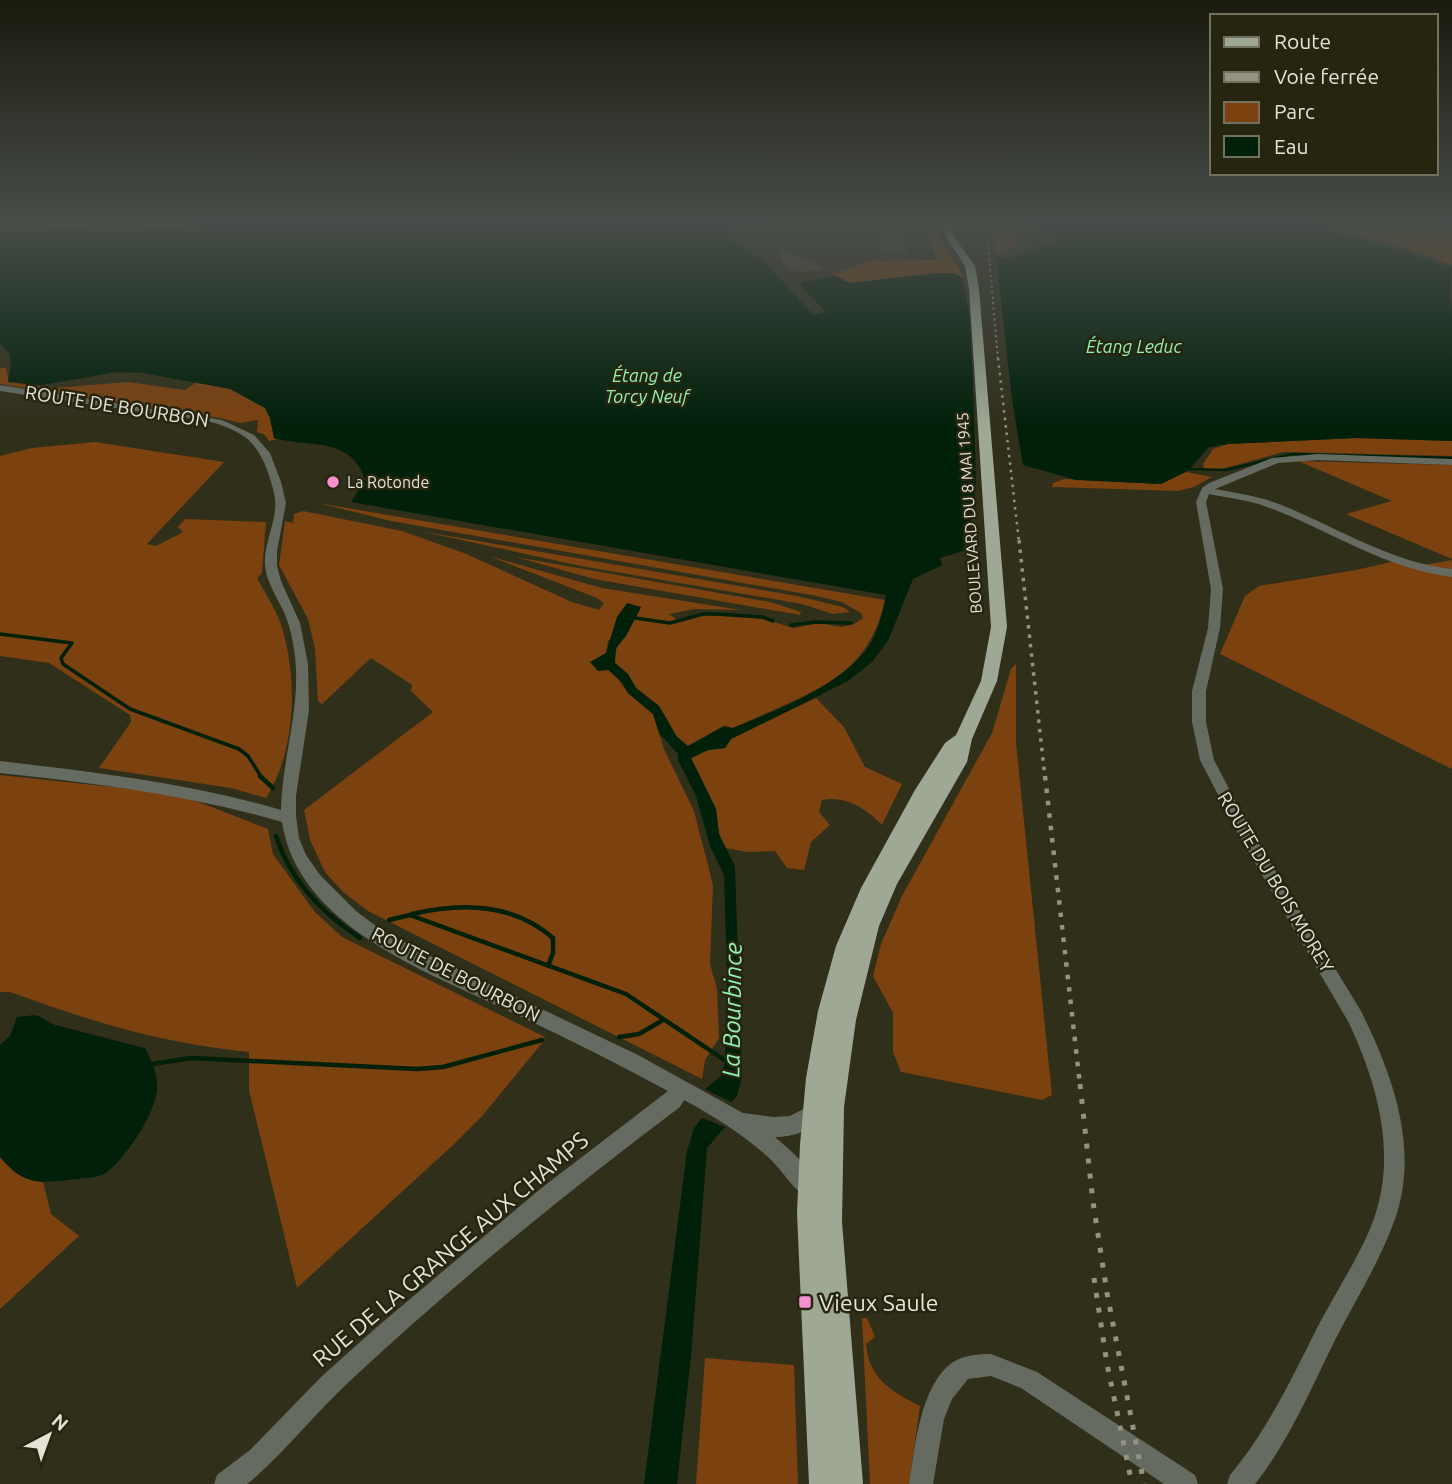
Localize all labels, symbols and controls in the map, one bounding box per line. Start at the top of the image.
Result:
legend [1210,14,1438,175]
text: Route [1274,29,1331,53]
text: Voie ferrée [1274,64,1379,88]
text: Parc [1274,99,1315,123]
text: Eau [1274,134,1309,158]
water label: Étang Leduc [1086,335,1182,356]
water label: Étang de Torcy Neuf [605,364,691,407]
street label: ROUTE DE BOURBON [24,381,210,431]
street label: BOULEVARD DU 8 MAI 1945 [953,412,985,614]
place label: La Rotonde [347,473,429,491]
marker: La Rotonde [325,474,341,490]
street label: ROUTE DU BOIS MOREY [1213,788,1339,976]
street label: ROUTE DE BOURBON [368,922,544,1026]
water label: La Bourbince [717,942,747,1078]
street label: RUE DE LA GRANGE AUX CHAMPS [307,1127,593,1371]
place label: Vieux Saule [819,1290,938,1315]
marker: Vieux Saule [797,1294,813,1310]
north arrow [14,1400,84,1470]
text: N [48,1409,73,1435]

